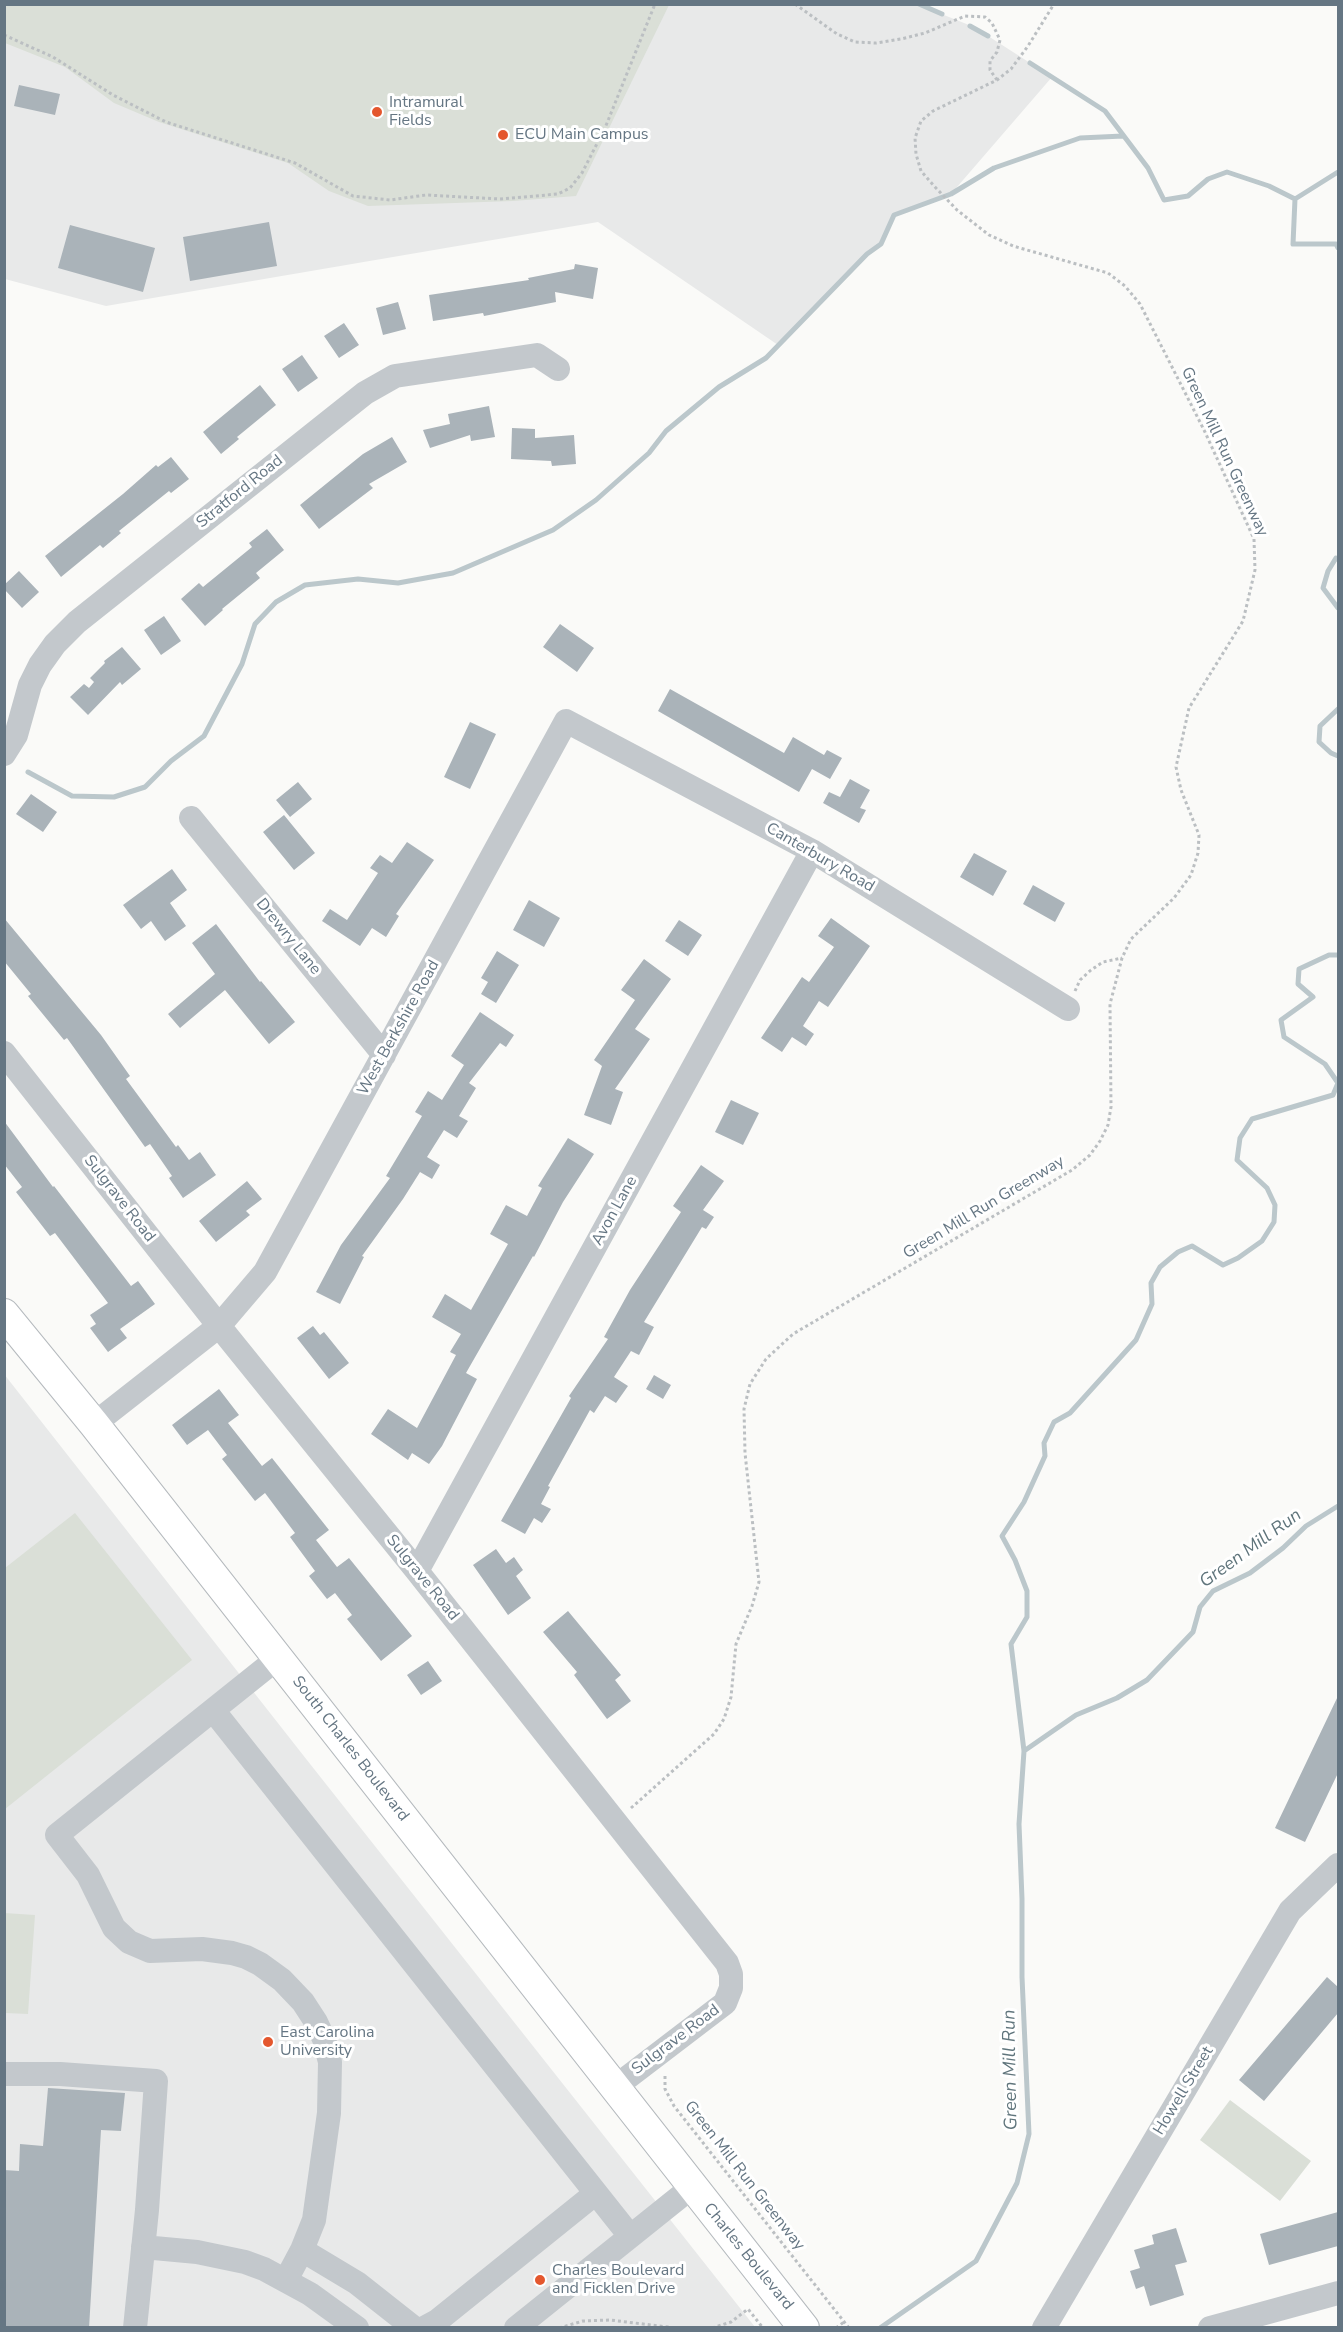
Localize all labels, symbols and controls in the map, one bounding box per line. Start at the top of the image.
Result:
place label: Intramural Fields [389,93,463,131]
marker: Intramural Fields [370,105,384,119]
place label: ECU Main Campus [515,125,649,145]
marker: ECU Main Campus [496,128,510,142]
street label: Green Mill Run Greenway [1176,364,1272,540]
street label: Stratford Road [193,451,287,533]
street label: Canterbury Road [762,819,878,897]
street label: Drewry Lane [251,895,325,979]
street label: West Berkshire Road [354,957,444,1099]
street label: Sulgrave Road [79,1152,159,1246]
street label: Green Mill Run Greenway [900,1152,1068,1264]
street label: Avon Lane [588,1173,642,1249]
water label: Green Mill Run [1196,1505,1306,1593]
street label: Sulgrave Road [382,1531,462,1625]
street label: South Charles Boulevard [287,1673,413,1825]
street label: Sulgrave Road [628,2001,724,2079]
water label: Green Mill Run [999,2010,1023,2130]
place label: East Carolina University [280,2023,375,2061]
marker: East Carolina University [261,2035,275,2049]
street label: Howell Street [1150,2043,1218,2139]
street label: Green Mill Run Greenway [680,2097,808,2255]
street label: Charles Boulevard [699,2200,797,2314]
place label: Charles Boulevard and Ficklen Drive [552,2261,684,2299]
marker: Charles Boulevard and Ficklen Drive [533,2273,547,2287]

